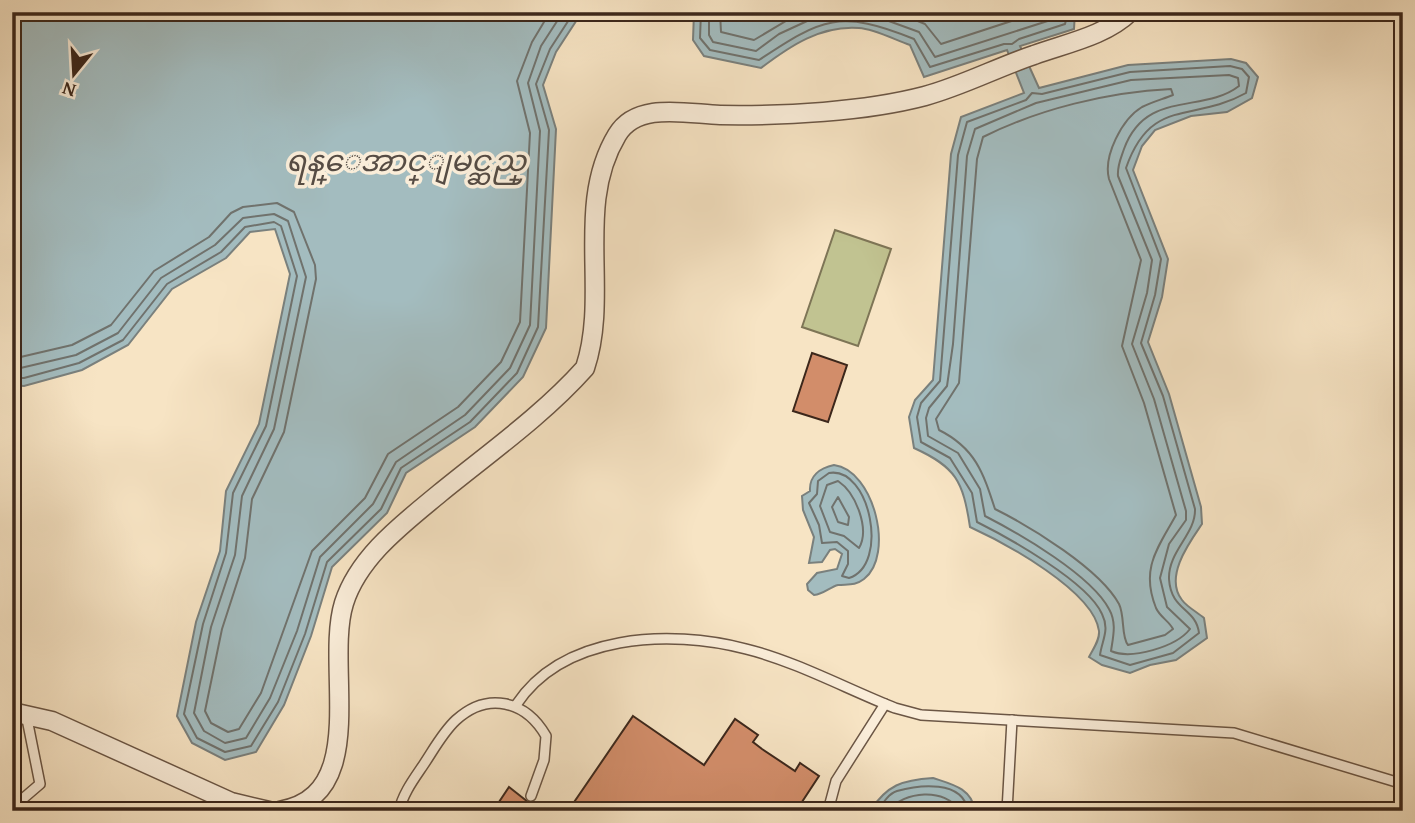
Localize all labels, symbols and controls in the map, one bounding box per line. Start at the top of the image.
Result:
north arrow [38,38,108,108]
text: N [58,75,79,105]
water label: ရန္ေအာင္ျမင္ဆည္ [286,138,528,186]

